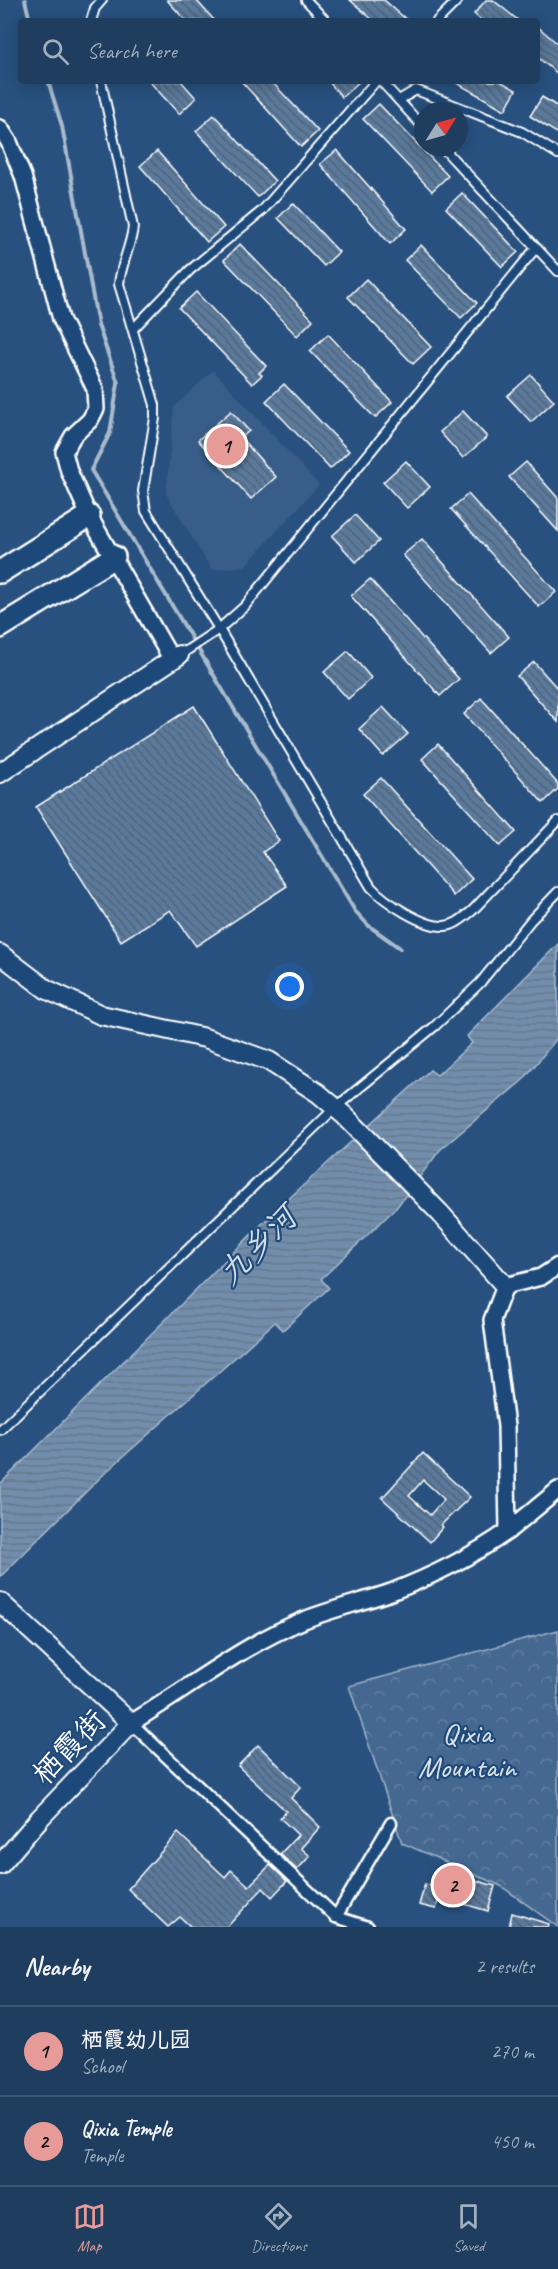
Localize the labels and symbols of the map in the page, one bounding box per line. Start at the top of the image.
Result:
north arrow [414,102,468,156]
pin: 1 [206,424,246,468]
your location [275,972,304,1001]
water label: 九乡河 [209,1193,309,1294]
street label: 栖霞街 [24,1701,114,1793]
park label: Qixia Mountain [418,1714,518,1786]
pin: 2 [434,1862,472,1908]

